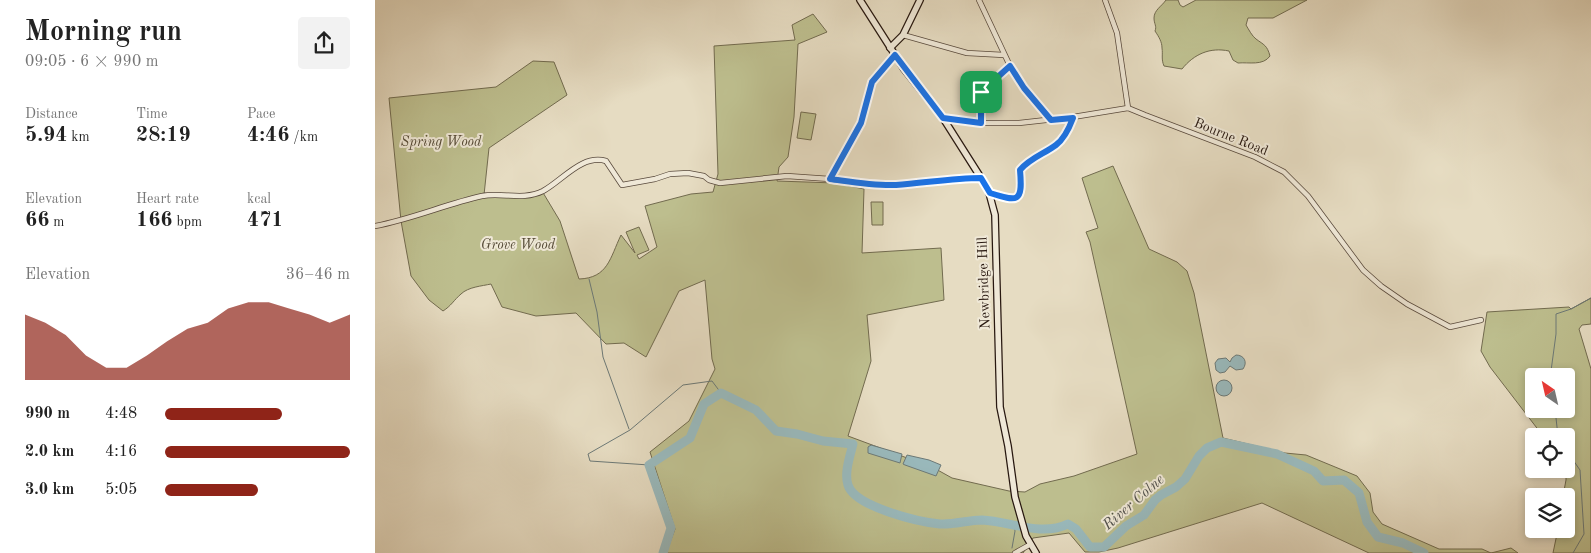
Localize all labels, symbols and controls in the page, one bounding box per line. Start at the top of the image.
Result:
button: share [298,17,350,69]
text: Morning run [25,19,182,47]
text: 09:05 · 6 × 990 m [25,54,158,70]
pin [960,71,1002,113]
icon: arrive [967,78,995,106]
text: Distance [25,107,78,121]
text: Time [136,107,167,121]
text: Pace [247,107,275,121]
street label: Bourne Road [1192,116,1270,158]
text: 5.94 [25,125,67,146]
text: 28:19 [136,125,191,146]
text: 4:46 [247,125,289,146]
text: km [67,130,90,144]
text: /km [289,130,318,144]
park label: Spring Wood [400,135,482,150]
text: Elevation [25,192,82,206]
text: Heart rate [136,192,199,206]
text: kcal [247,192,271,206]
text: 66 [25,210,49,231]
text: 166 [136,210,173,231]
text: 471 [247,210,284,231]
text: m [49,215,64,229]
text: bpm [173,215,202,229]
street label: Newbridge Hill [975,236,993,329]
park label: Grove Wood [481,238,556,252]
text: Elevation [25,267,90,283]
text: 36–46 m [286,267,350,283]
north arrow [1525,368,1575,418]
map controls [1525,368,1575,538]
text: 990 m [25,406,70,422]
text: 4:48 [105,406,137,422]
button: locate [1525,428,1575,478]
text: 2.0 km [25,444,74,460]
text: 4:16 [105,444,137,460]
water label: River Colne [1100,472,1168,534]
text: 3.0 km [25,482,74,498]
text: 5:05 [105,482,137,498]
button: layers [1525,488,1575,538]

